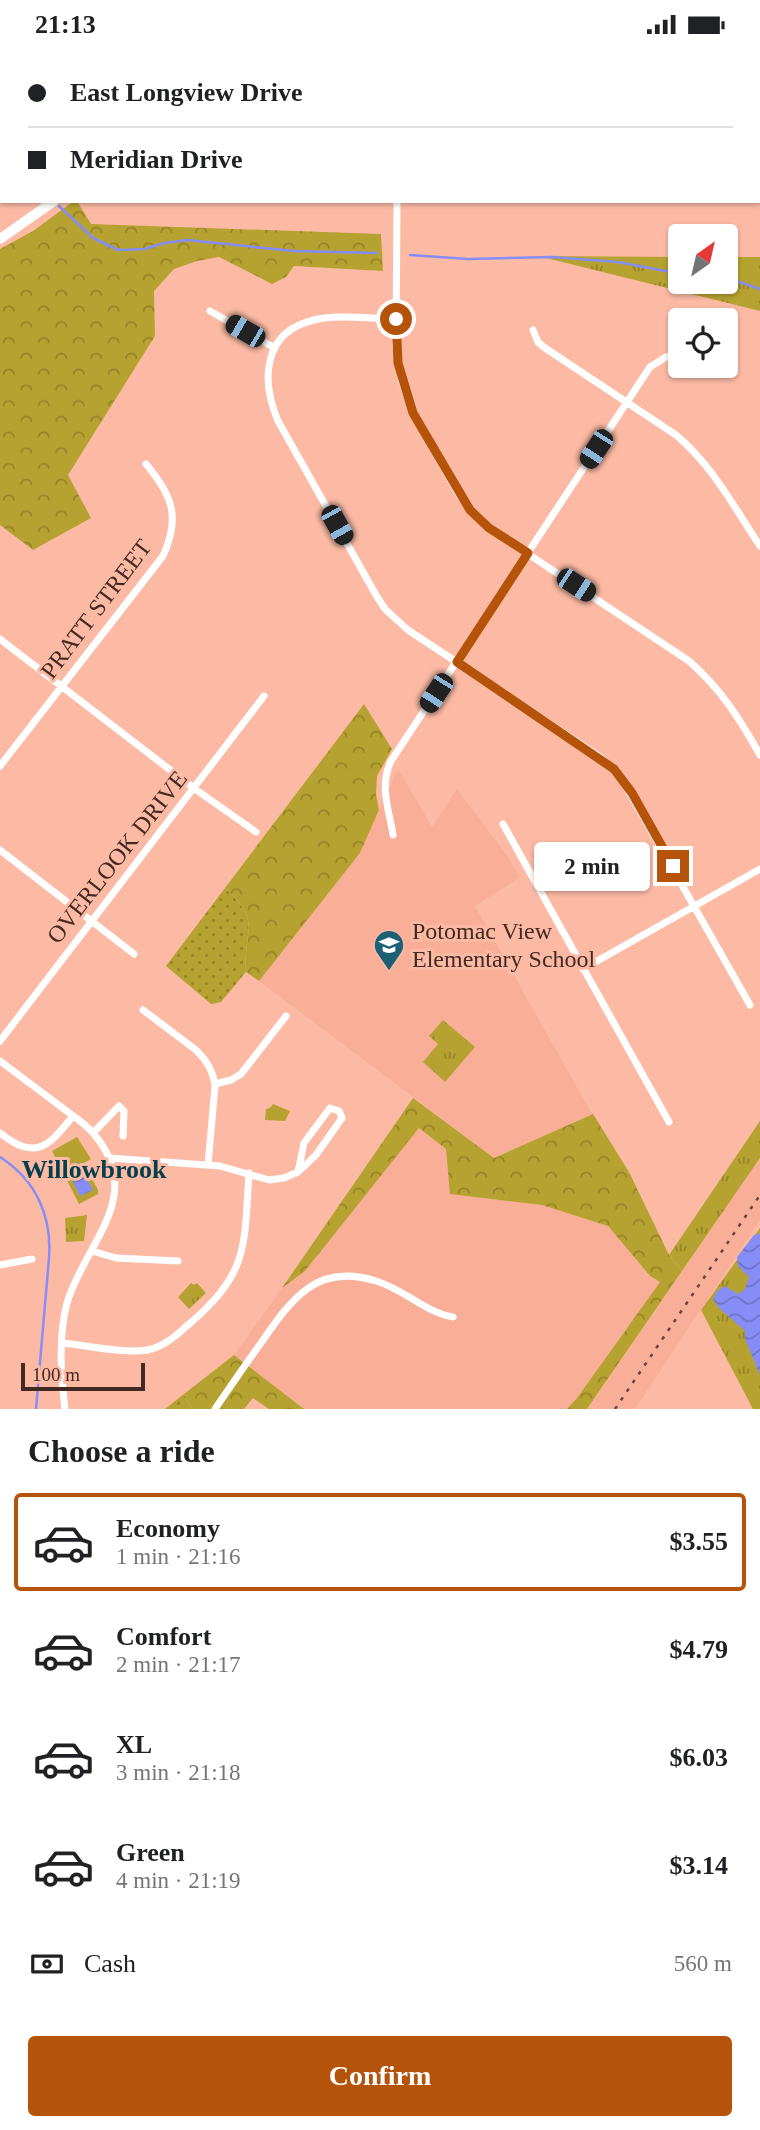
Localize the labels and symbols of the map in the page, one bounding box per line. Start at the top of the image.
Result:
north arrow [668,224,738,294]
route start [380,303,412,335]
car [222,311,269,351]
car [576,426,617,472]
car [318,502,357,548]
street label: PRATT STREET [35,534,157,683]
car [553,565,600,605]
car [416,670,457,716]
street label: OVERLOOK DRIVE [42,766,192,948]
callout: 2 min [533,841,648,891]
route end [657,850,689,882]
place label: Potomac View Elementary School [412,918,596,972]
school or university icon: Potomac View Elementary School [372,928,406,972]
district label: Willowbrook [22,1155,167,1184]
scale bar [21,1360,145,1392]

